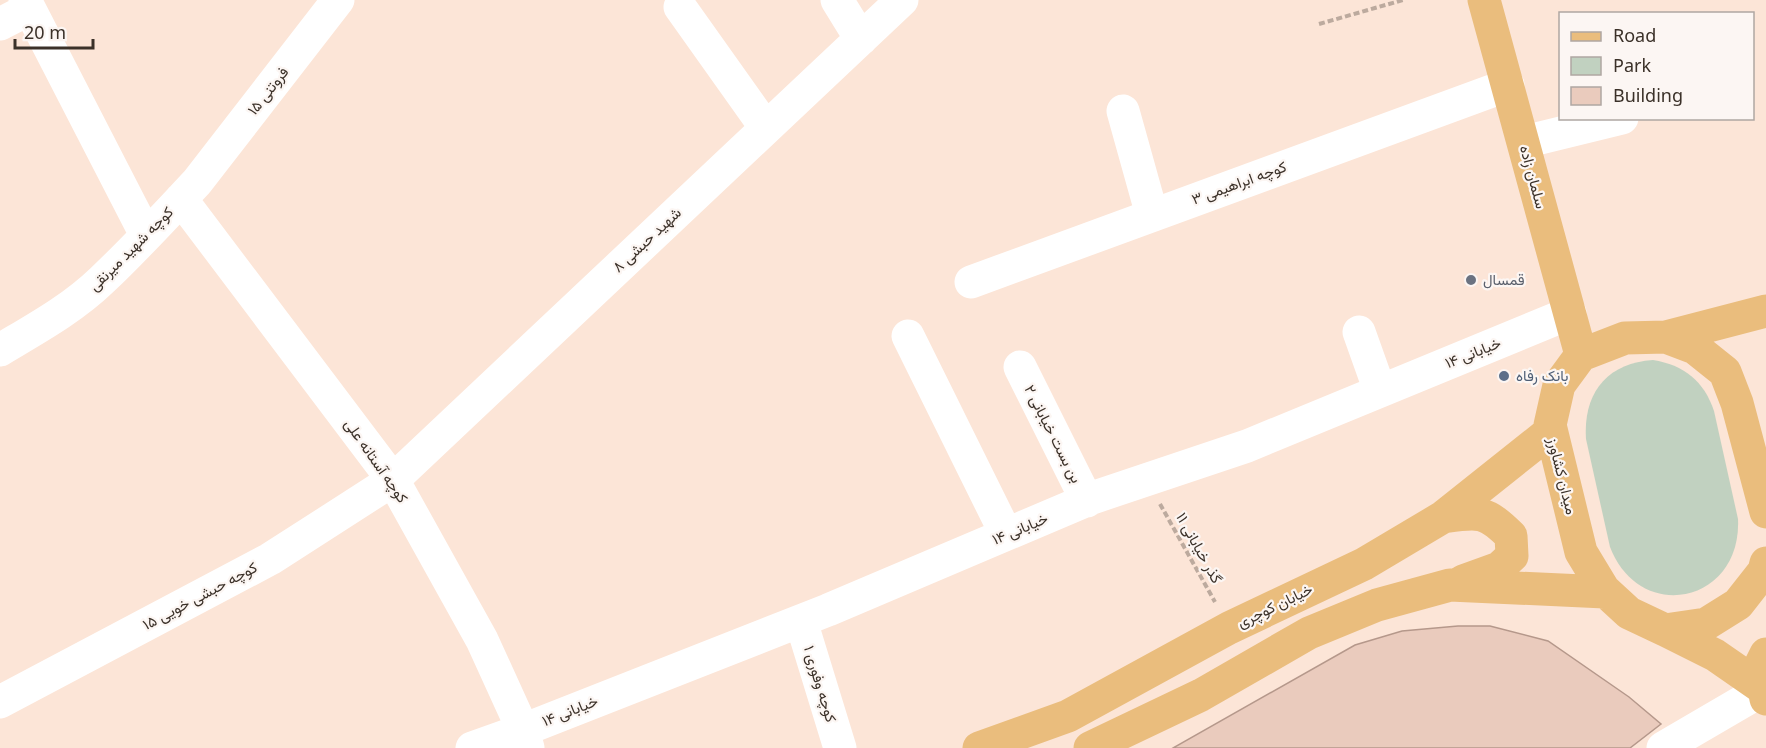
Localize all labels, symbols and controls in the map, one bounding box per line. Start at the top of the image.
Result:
scale bar [15,12,93,50]
legend [1559,12,1754,120]
text: 20 m [24,20,66,44]
text: Road [1613,23,1656,47]
text: Park [1613,53,1651,77]
street label: فروتنی ۱۵ [242,62,293,119]
text: Building [1613,83,1683,107]
street label: سلمان زاده [1516,143,1552,211]
street label: کوچه ابراهیمی ۳ [1189,156,1289,209]
street label: کوچه شهید میرنقی [84,201,178,296]
street label: شهید حبشی ۸ [608,202,686,277]
place label: قمسال [1483,269,1525,289]
marker: قمسال [1464,273,1478,287]
street label: خیابانی ۱۴ [1442,332,1504,373]
place label: بانک رفاه [1516,365,1569,385]
marker: بانک رفاه [1497,369,1511,383]
street label: بن بست خیابانی ۲ [1020,381,1087,486]
street label: کوچه آستانه علی [340,414,413,507]
street label: میدان کشاورز [1543,434,1582,516]
street label: خیابانی ۱۴ [989,507,1051,550]
street label: گذر خیابانی ۱۱ [1171,509,1228,587]
street label: کوچه حبشی خویی ۱۵ [139,556,261,635]
street label: خیابان کوچری [1234,578,1316,633]
street label: کوچه وفوری ۱ [799,643,842,725]
street label: خیابانی ۱۴ [539,690,601,731]

